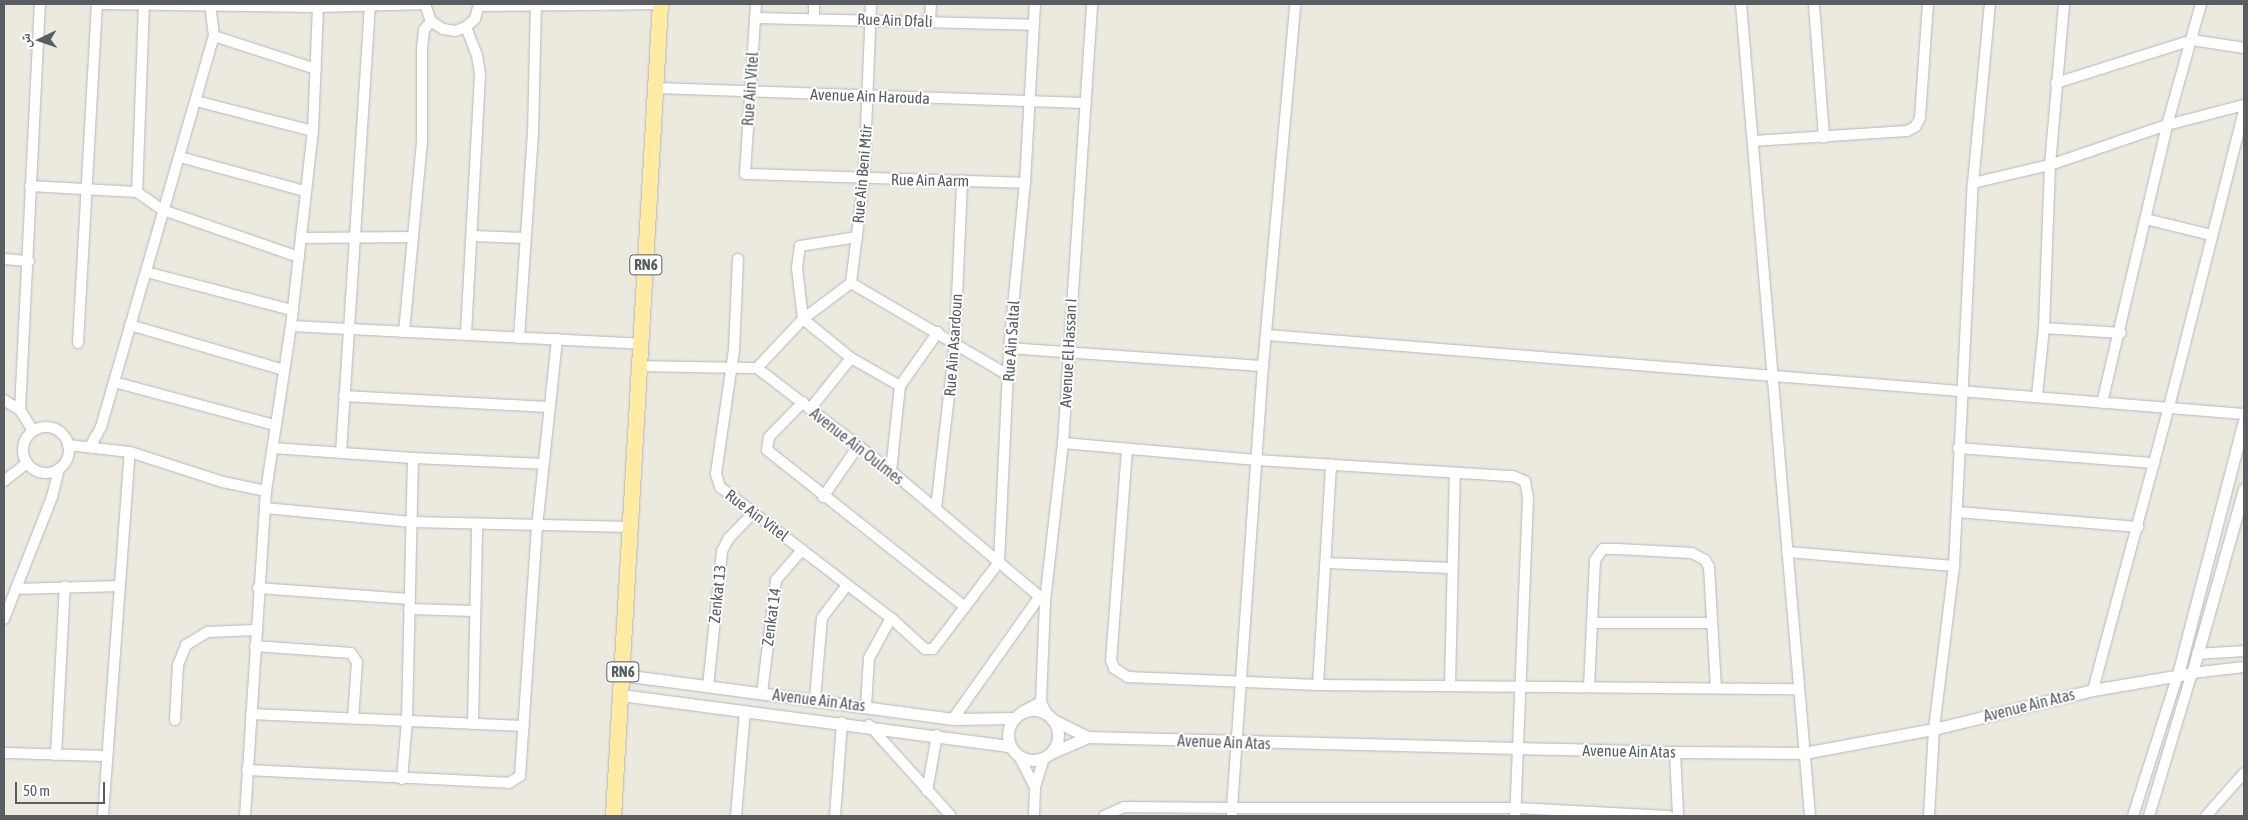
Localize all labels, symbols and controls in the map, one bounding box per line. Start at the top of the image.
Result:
street label: Rue Ain Dfali [857,9,933,31]
north arrow [15,15,65,65]
text: ش [17,33,33,49]
street label: Rue Ain Vitel [738,51,762,127]
street label: Avenue Ain Harouda [810,84,930,108]
street label: Rue Ain Beni Mtir [848,124,876,224]
street label: Rue Ain Aarm [891,170,969,190]
road number: RN6 [628,252,664,278]
street label: Rue Ain Asardoun [940,293,966,397]
street label: Avenue El Hassan I [1056,298,1080,408]
street label: Rue Ain Saltal [999,300,1023,382]
street label: Avenue Ain Oulmes [806,403,908,489]
street label: Rue Ain Vitel [722,485,792,545]
street label: Zenkat 13 [704,564,730,624]
street label: Zenkat 14 [757,587,785,647]
road number: RN6 [606,660,640,684]
street label: Avenue Ain Atas [1981,684,2077,726]
street label: Avenue Ain Atas [771,685,867,715]
street label: Avenue Ain Atas [1177,731,1271,753]
street label: Avenue Ain Atas [1582,741,1676,761]
scale bar [18,772,108,804]
text: 50 m [23,782,50,799]

